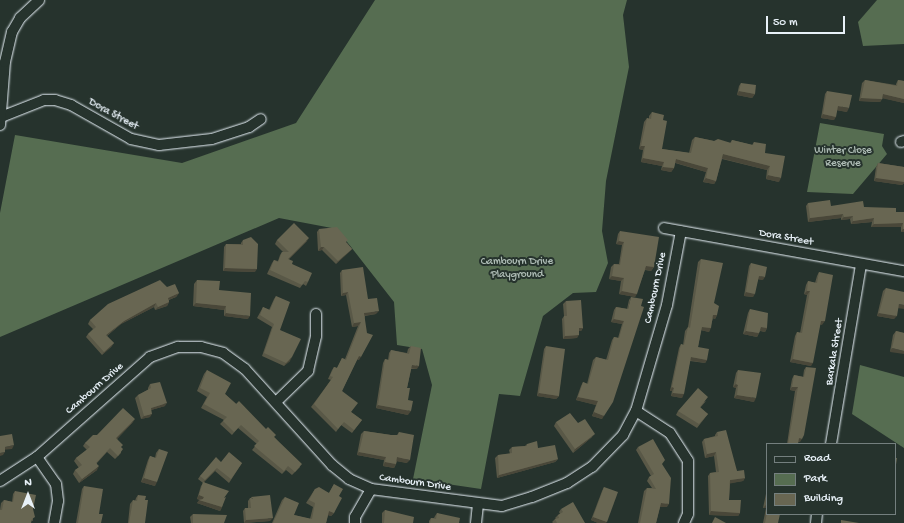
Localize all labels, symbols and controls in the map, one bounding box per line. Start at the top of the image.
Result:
scale bar [768,8,847,34]
text: 50 m [773,16,798,30]
street label: Dora Street [86,96,140,134]
park label: Winter Close Reserve [814,145,872,171]
street label: Dora Street [758,227,814,249]
street label: Cambourn Drive [642,251,670,325]
park label: Cambourn Drive Playground [481,256,553,282]
street label: Barkala Street [823,318,847,386]
street label: Cambourn Drive [63,360,127,418]
legend [766,443,896,515]
text: Road [804,452,830,466]
street label: Cambourn Drive [378,471,452,495]
text: Park [804,472,827,486]
north arrow [8,475,48,515]
text: N [24,477,32,489]
text: Building [804,492,843,506]

